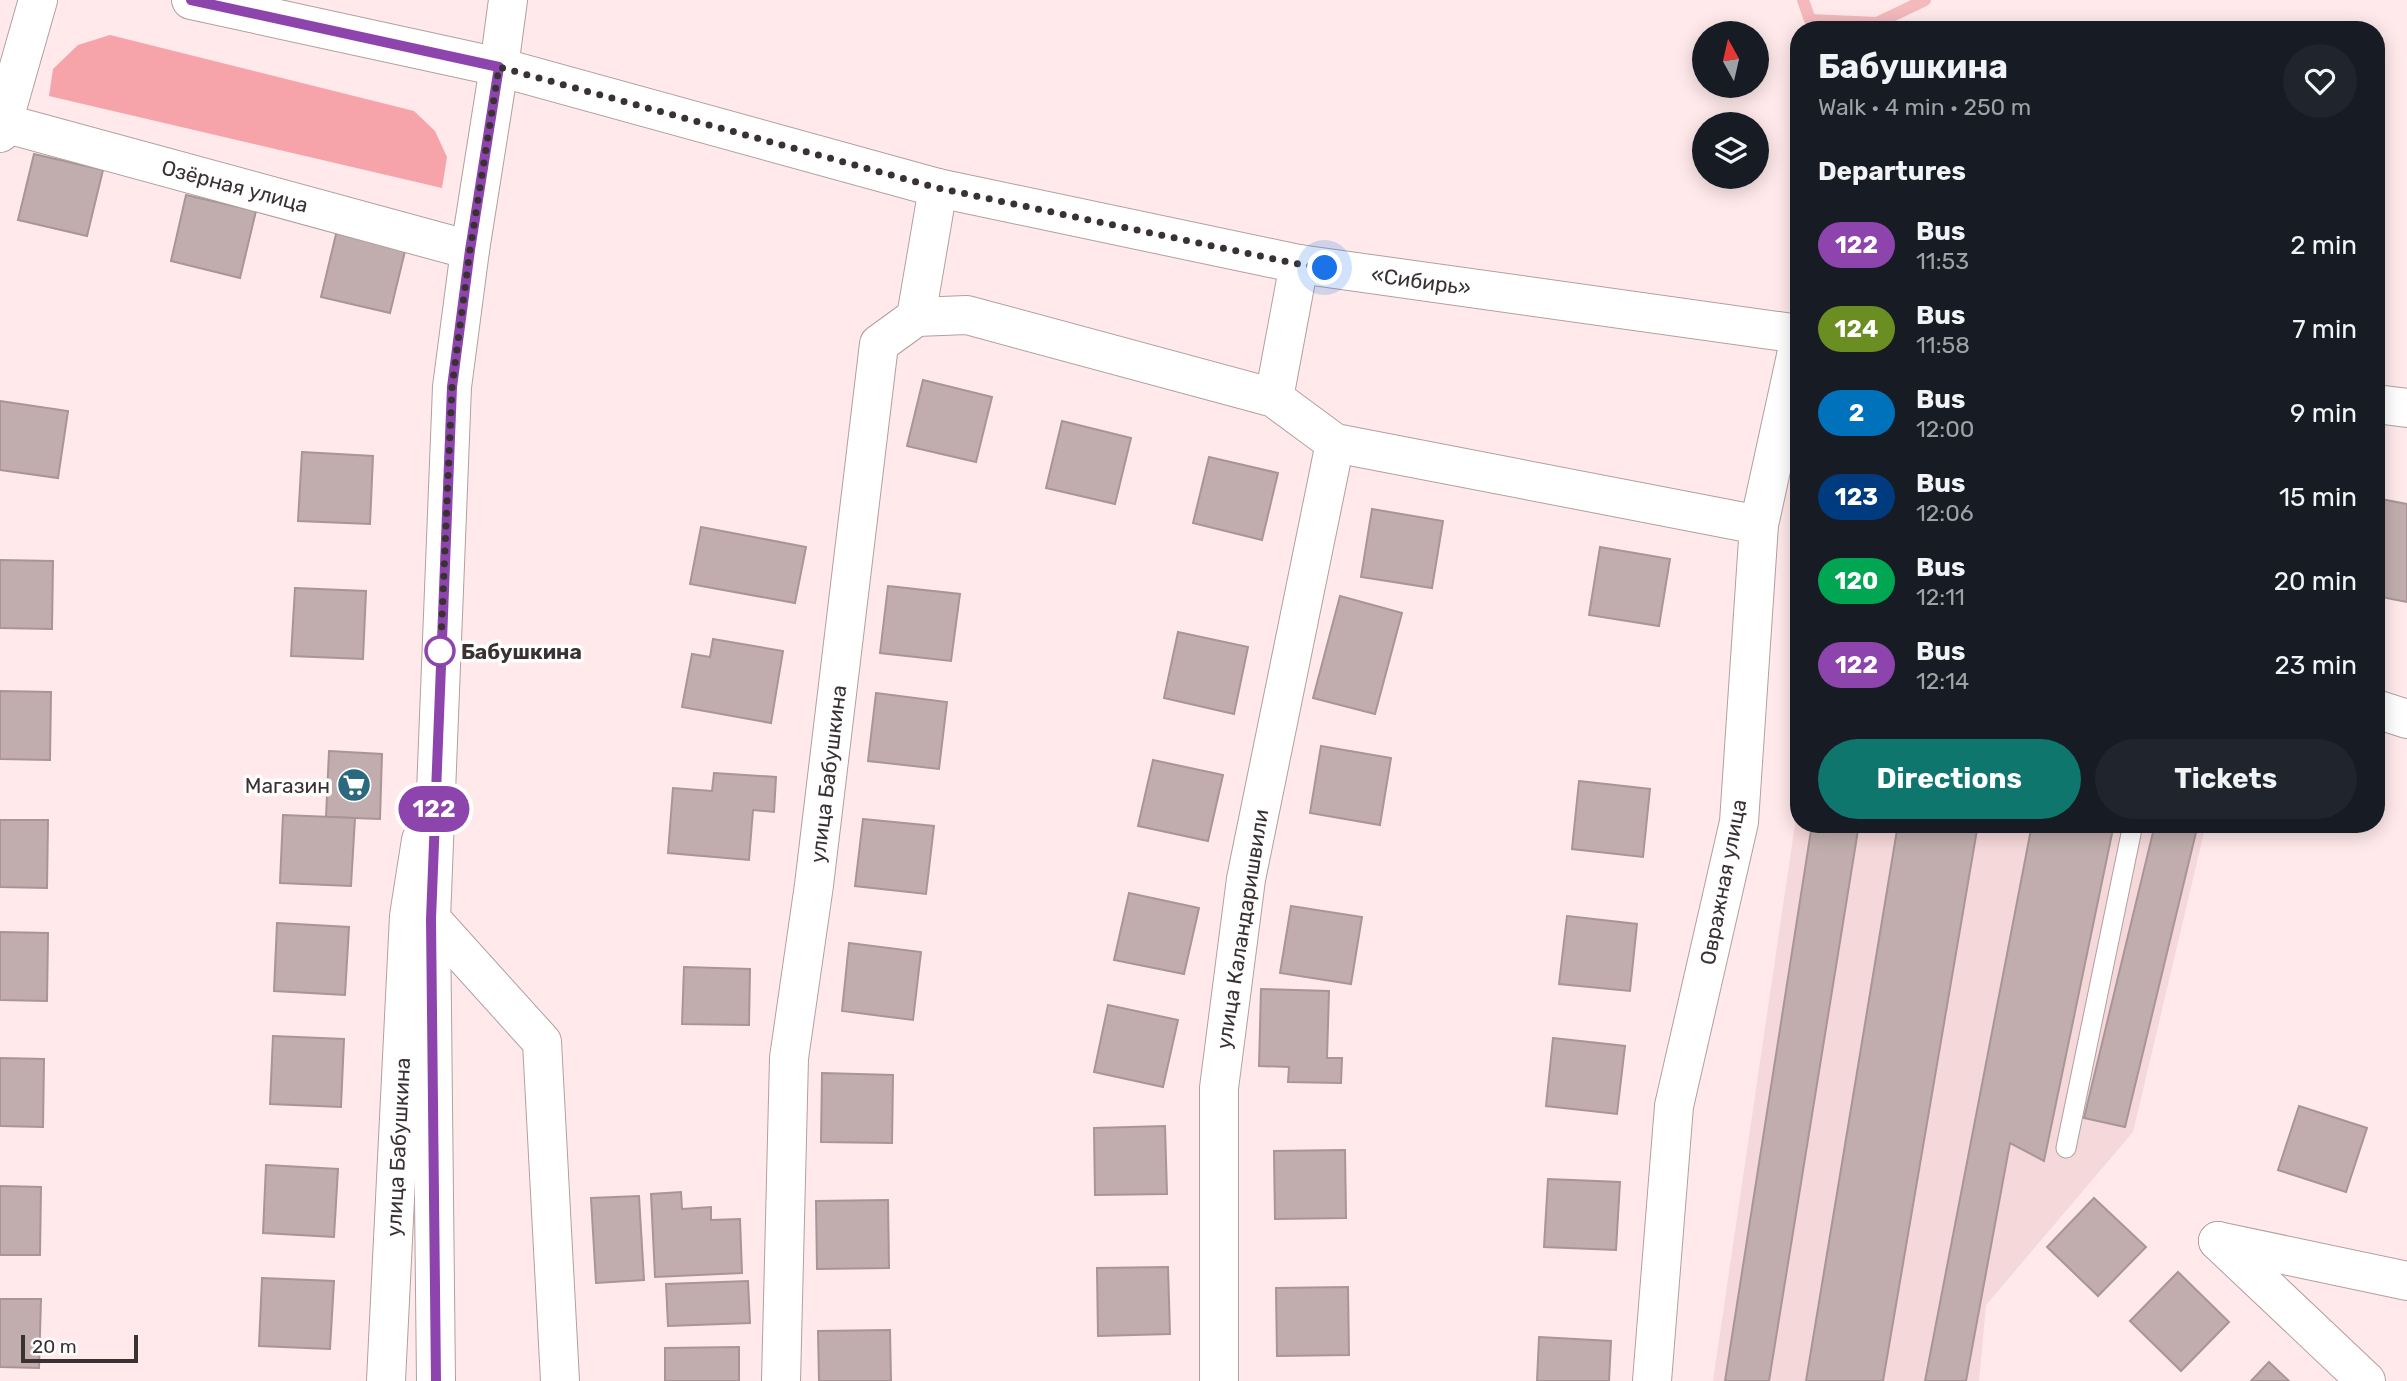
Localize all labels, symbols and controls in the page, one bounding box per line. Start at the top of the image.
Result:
north arrow [1692,21,1769,98]
map controls [1692,21,1769,189]
button: heart [2283,44,2357,118]
text: Бабушкина [1818,47,2008,86]
text: Walk · 4 min · 250 m [1818,93,2031,121]
button: layers [1692,112,1769,189]
street label: Озёрная улица [159,154,311,218]
text: Departures [1818,156,1966,187]
text: Bus [1916,216,1965,247]
text: 2 min [2290,230,2357,261]
text: 122 [1835,231,1878,259]
text: 11:53 [1916,247,1969,275]
your location [1307,250,1342,285]
street label: «Сибирь» [1370,262,1472,300]
text: Bus [1916,300,1965,331]
text: 7 min [2292,314,2357,345]
text: 124 [1835,315,1878,343]
text: 11:58 [1916,331,1970,359]
text: Bus [1916,384,1965,415]
text: 9 min [2290,398,2357,429]
text: 2 [1849,399,1864,427]
text: 12:00 [1916,415,1974,443]
text: Bus [1916,468,1965,499]
text: 15 min [2279,482,2357,513]
text: 123 [1835,483,1878,511]
text: 12:06 [1916,499,1974,527]
text: Bus [1916,552,1965,583]
text: 20 min [2274,566,2357,597]
text: 120 [1835,567,1878,595]
text: 12:11 [1916,583,1965,611]
marker: Бабушкина [425,636,455,666]
text: Bus [1916,636,1965,667]
place label: Бабушкина [461,639,582,664]
text: 23 min [2275,650,2357,681]
text: 122 [1835,651,1878,679]
text: 12:14 [1916,667,1969,695]
street label: улица Бабушкина [805,684,851,864]
button: Directions [1818,739,2081,819]
button: Tickets [2095,739,2357,819]
supermarket icon: Магазин [335,766,373,804]
place label: Магазин [245,773,330,798]
line badge: 122 [394,786,474,832]
text: 122 [412,795,456,823]
street label: Овражная улица [1695,797,1751,967]
street label: улица Каландаришвили [1211,807,1273,1051]
street label: улица Бабушкина [381,1057,415,1237]
scale bar [21,1332,138,1364]
text: 20 m [32,1335,77,1358]

